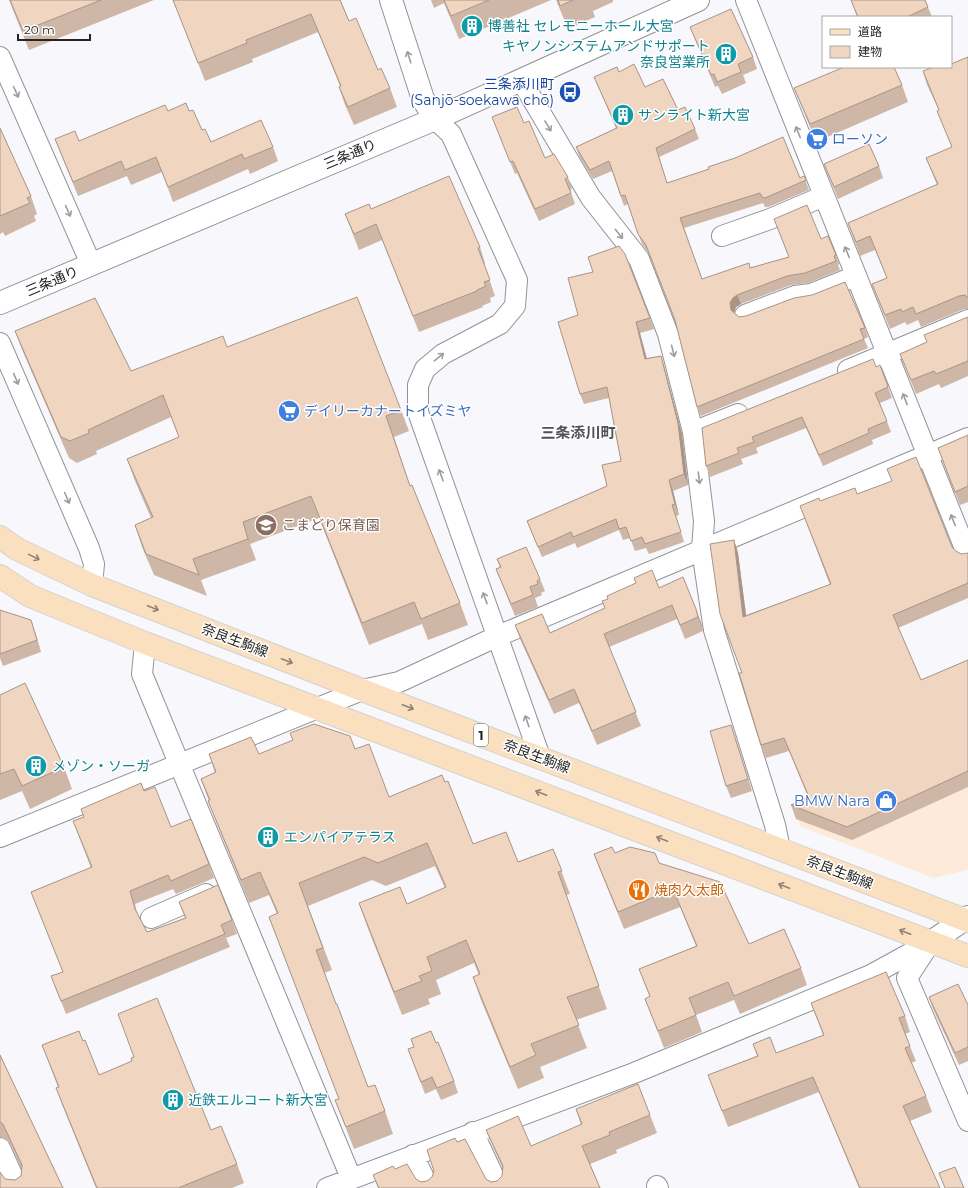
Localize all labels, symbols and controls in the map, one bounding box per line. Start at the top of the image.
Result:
building icon: 博善社 セレモニーホール大宮 [459,13,485,39]
scale bar [18,16,90,42]
legend [822,16,952,68]
place label: 博善社 セレモニーホール大宮 [488,17,674,35]
text: 20 m [24,22,55,37]
text: 道路 [858,24,882,39]
place label: キヤノンシステムアンドサポート 奈良営業所 [502,37,710,71]
building icon: キヤノンシステムアンドサポート 奈良営業所 [713,41,739,67]
text: 建物 [858,44,882,59]
one-way arrow [405,51,413,63]
place label: 三条添川町 (Sanjō-soekawa chō) [410,75,554,109]
bus stop icon: 三条添川町 (Sanjō-soekawa chō) [557,79,583,105]
one-way arrow [13,86,20,98]
building icon: サンライト新大宮 [610,102,636,128]
place label: サンライト新大宮 [638,106,750,124]
one-way arrow [544,120,552,132]
one-way arrow [793,126,801,138]
supermarket icon: ローソン [804,126,830,152]
place label: ローソン [832,130,888,148]
street label: 三条通り [321,135,379,173]
one-way arrow [65,205,73,217]
one-way arrow [615,229,624,240]
one-way arrow [842,247,850,259]
street label: 三条通り [23,262,81,300]
one-way arrow [670,344,677,357]
one-way arrow [433,353,444,362]
one-way arrow [12,373,20,385]
one-way arrow [901,393,909,405]
supermarket icon: デイリーカナートイズミヤ [276,398,302,424]
place label: デイリーカナートイズミヤ [304,402,472,420]
district label: 三条添川町 [540,423,616,442]
one-way arrow [437,469,444,482]
one-way arrow [695,471,703,484]
one-way arrow [64,492,72,504]
school or university icon: こまどり保育園 [253,512,279,538]
one-way arrow [949,514,956,526]
place label: こまどり保育園 [282,516,380,534]
one-way arrow [27,554,39,561]
one-way arrow [481,591,488,604]
one-way arrow [146,605,158,613]
street label: 奈良生駒線 [199,619,271,661]
one-way arrow [281,657,293,665]
one-way arrow [402,704,414,712]
one-way arrow [523,715,531,727]
road number: 1 [474,724,488,746]
street label: 奈良生駒線 [501,735,573,777]
building icon: メゾン・ソーガ [23,753,49,779]
place label: メゾン・ソーガ [52,757,150,775]
shop icon: BMW Nara [873,788,899,814]
one-way arrow [535,789,547,797]
place label: BMW Nara [794,792,870,810]
building icon: エンパイアテラス [255,824,281,850]
place label: エンパイアテラス [284,828,396,846]
one-way arrow [657,835,669,843]
street label: 奈良生駒線 [804,851,876,893]
restaurant icon: 焼肉久太郎 [626,877,652,903]
place label: 焼肉久太郎 [654,881,724,899]
one-way arrow [778,881,790,889]
one-way arrow [900,927,912,935]
building icon: 近鉄エルコート新大宮 [160,1087,186,1113]
place label: 近鉄エルコート新大宮 [188,1091,328,1109]

